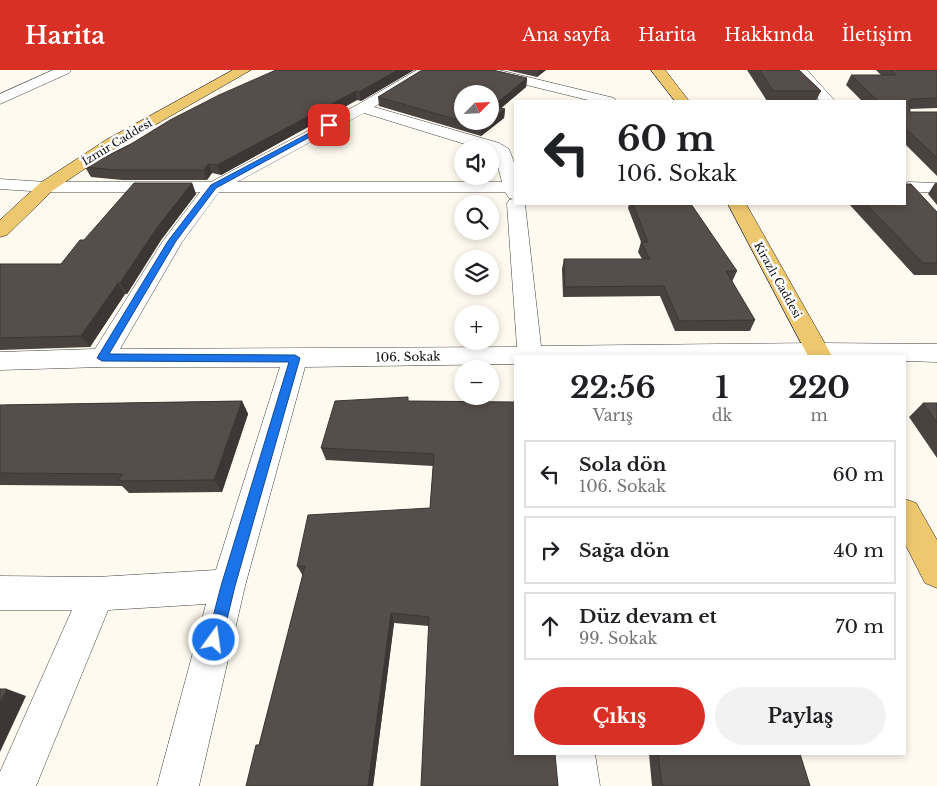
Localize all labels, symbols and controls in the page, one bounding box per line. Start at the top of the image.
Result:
text: Harita [25,21,105,50]
text: Ana sayfa [522,24,610,46]
text: Harita [638,24,696,46]
text: Hakkında [724,24,814,46]
text: İletişim [842,24,912,46]
north arrow [454,85,499,130]
map controls [454,85,499,405]
pin [308,104,350,146]
icon: arrive [315,111,343,139]
street label: İzmir Caddesi [79,115,155,168]
text: 60 m [617,117,715,160]
icon: left [534,120,599,185]
button: sound [454,140,499,185]
text: 106. Sokak [617,160,737,187]
button: search [454,195,499,240]
street label: Kirazlı Caddesi [751,239,805,321]
button: layers [454,250,499,295]
button: + [454,305,499,350]
street label: 106. Sokak [375,348,441,365]
button: − [454,360,499,405]
text: 22:56 [570,369,656,406]
text: 1 [715,369,729,406]
text: 220 [788,369,850,406]
text: Varış [593,405,633,425]
text: dk [712,405,732,425]
text: m [811,405,828,425]
text: Sola dön [579,453,666,476]
icon: left [536,460,564,488]
text: 60 m [832,463,884,486]
text: 106. Sokak [579,476,666,496]
icon: right [536,536,564,564]
text: Sağa dön [579,539,670,562]
text: 40 m [833,539,884,562]
text: Düz devam et [579,605,717,628]
icon: ahead [536,612,564,640]
position arrow [187,613,239,665]
text: 70 m [835,615,884,638]
text: 99. Sokak [579,628,657,648]
button: Çıkış [534,687,705,745]
button: Paylaş [715,687,886,745]

